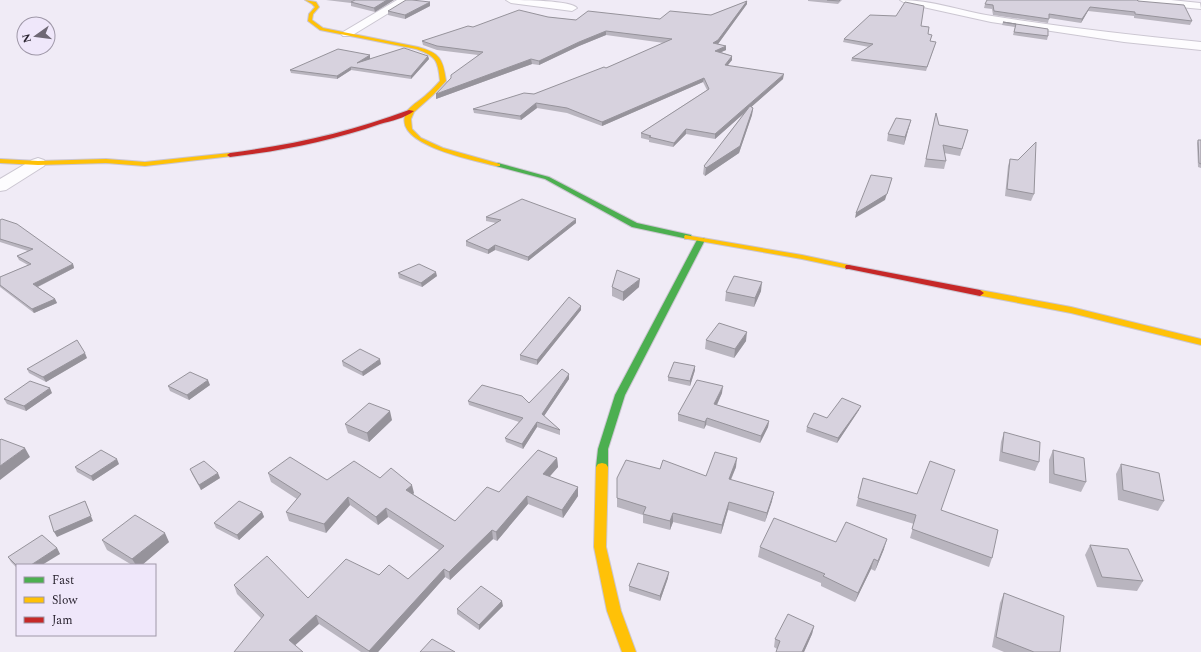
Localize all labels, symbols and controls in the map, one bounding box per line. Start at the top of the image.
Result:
north arrow [16,16,56,56]
text: N [17,32,36,45]
legend [16,564,156,636]
text: Fast [52,571,74,590]
text: Slow [52,591,78,610]
text: Jam [52,611,73,630]

